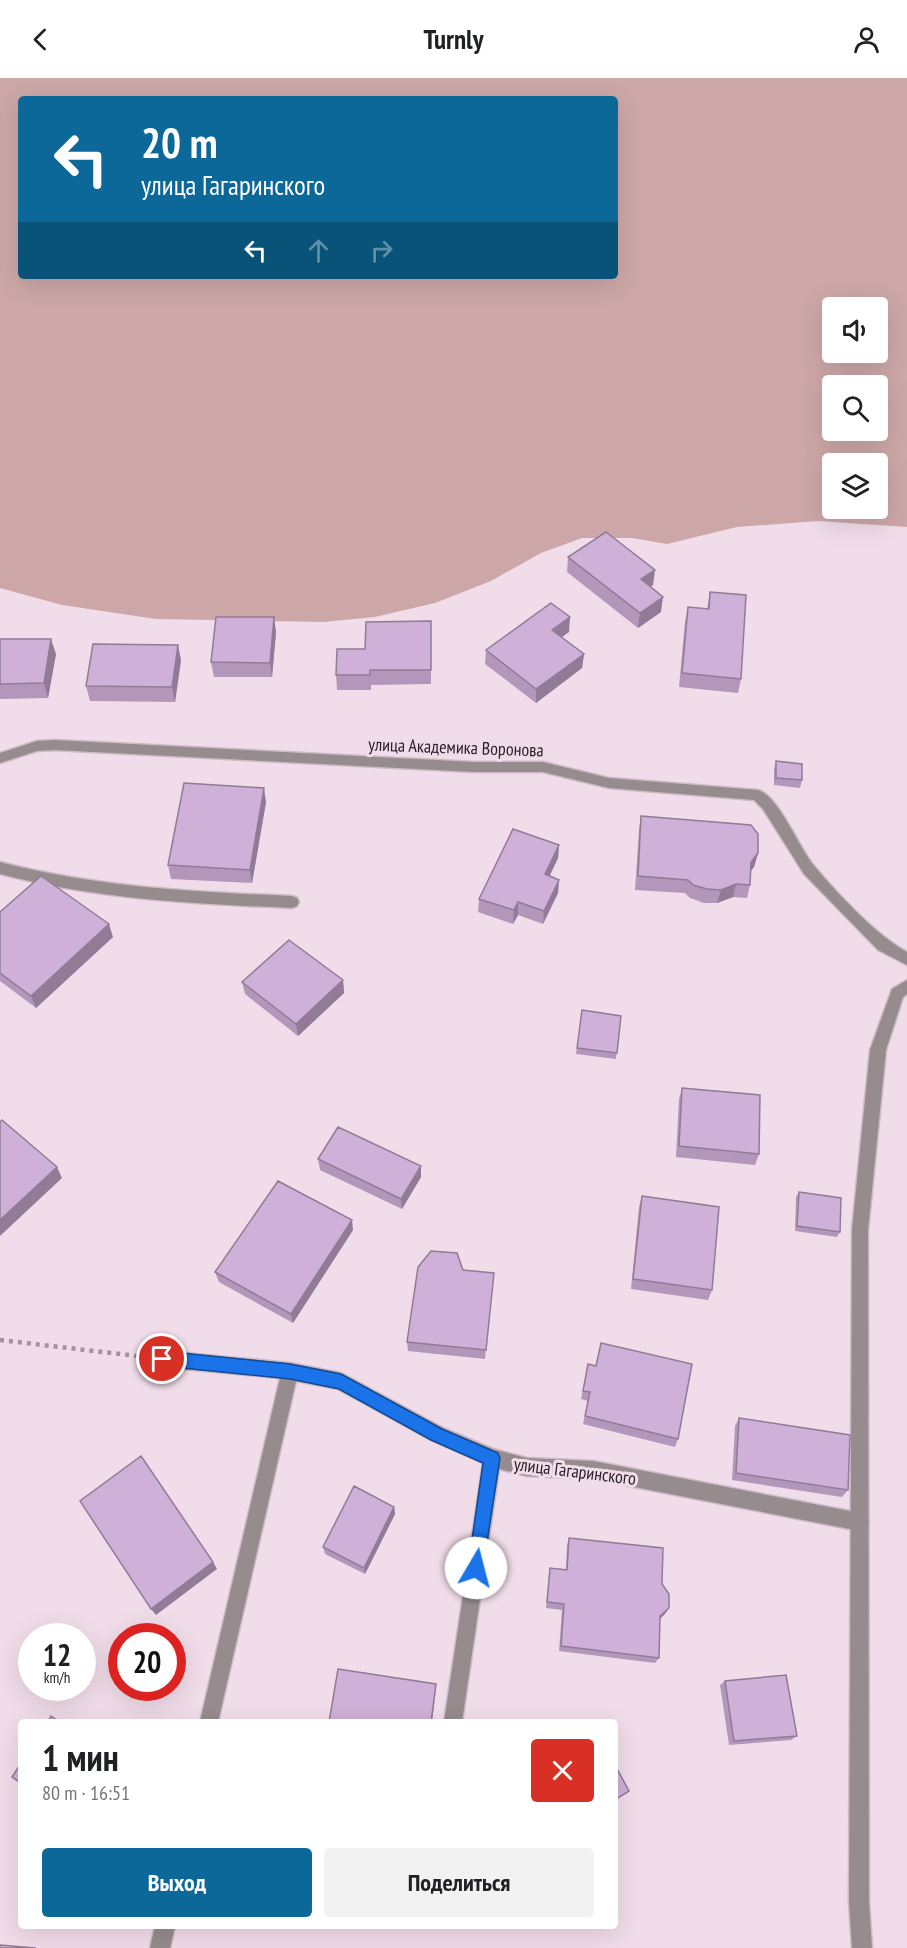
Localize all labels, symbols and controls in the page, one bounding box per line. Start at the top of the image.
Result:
text: Turnly [424,22,483,56]
icon: back [24,23,57,56]
icon: person [850,23,883,56]
text: 20 m [141,115,218,170]
icon: left [42,120,120,198]
text: улица Гагаринского [141,168,325,202]
icon: left [239,234,272,267]
icon: ahead [302,234,335,267]
icon: right [365,234,398,267]
map controls [822,297,888,519]
button: sound [822,297,888,363]
button: search [822,375,888,441]
button: layers [822,453,888,519]
street label: улица Академика Воронова [368,732,544,762]
pin [136,1333,187,1384]
icon: arrive [145,1342,178,1375]
street label: улица Гагаринского [513,1452,638,1490]
position arrow [444,1536,508,1600]
speed limit sign: 20 [108,1623,186,1701]
text: 12 [43,1635,71,1674]
text: km/h [44,1668,70,1687]
text: 1 мин [42,1734,119,1781]
button: close [531,1739,594,1802]
text: 80 m · 16:51 [42,1780,130,1806]
button: Выход [42,1848,312,1917]
button: Поделиться [324,1848,594,1917]

